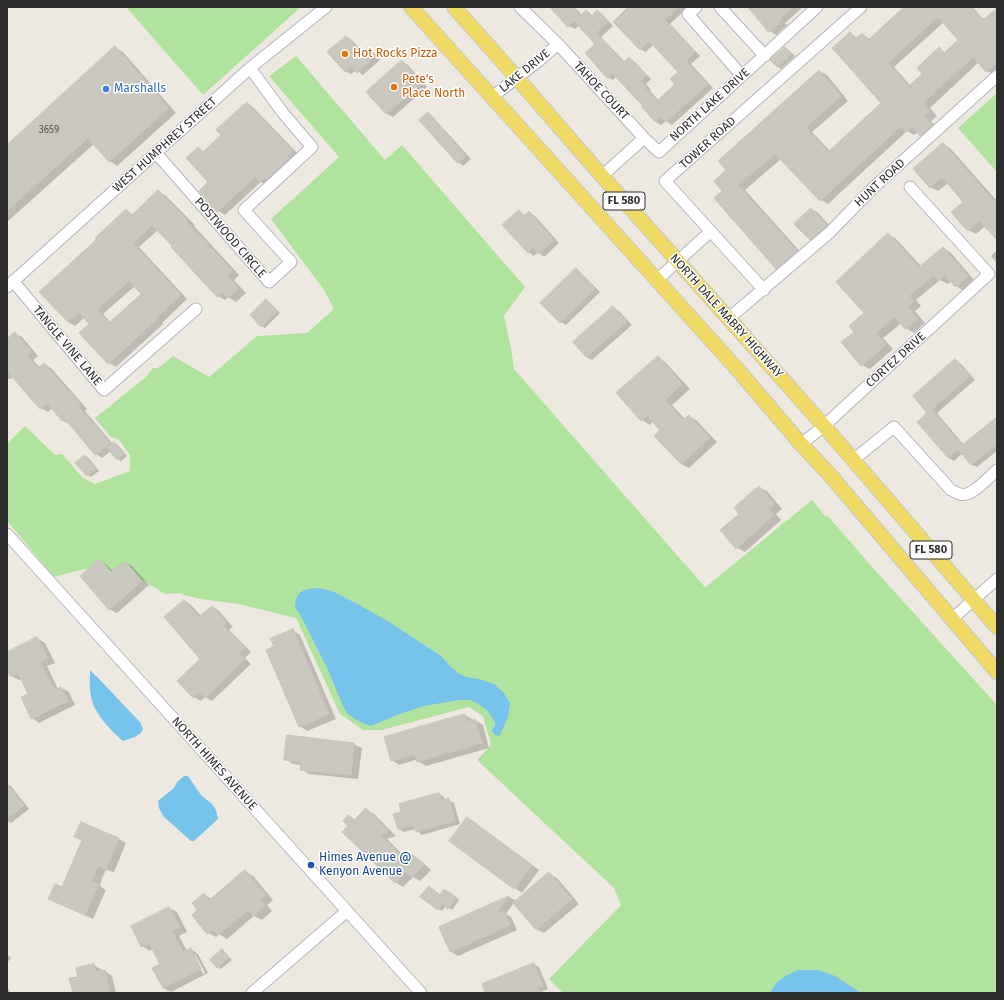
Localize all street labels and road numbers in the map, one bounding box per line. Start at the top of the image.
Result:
street label: LAKE DRIVE [497,46,553,96]
street label: TAHOE COURT [570,59,632,123]
street label: NORTH LAKE DRIVE [667,65,753,145]
street label: WEST HUMPHREY STREET [110,95,220,195]
street label: TOWER ROAD [677,114,739,172]
street label: HUNT ROAD [852,156,908,210]
road number: FL 580 [603,192,645,210]
street label: POSTWOOD CIRCLE [191,195,269,281]
street label: NORTH DALE MABRY HIGHWAY [667,251,785,381]
street label: TANGLE VINE LANE [30,303,104,389]
street label: CORTEZ DRIVE [863,329,929,391]
road number: FL 580 [910,541,952,559]
street label: NORTH HIMES AVENUE [168,714,260,814]

